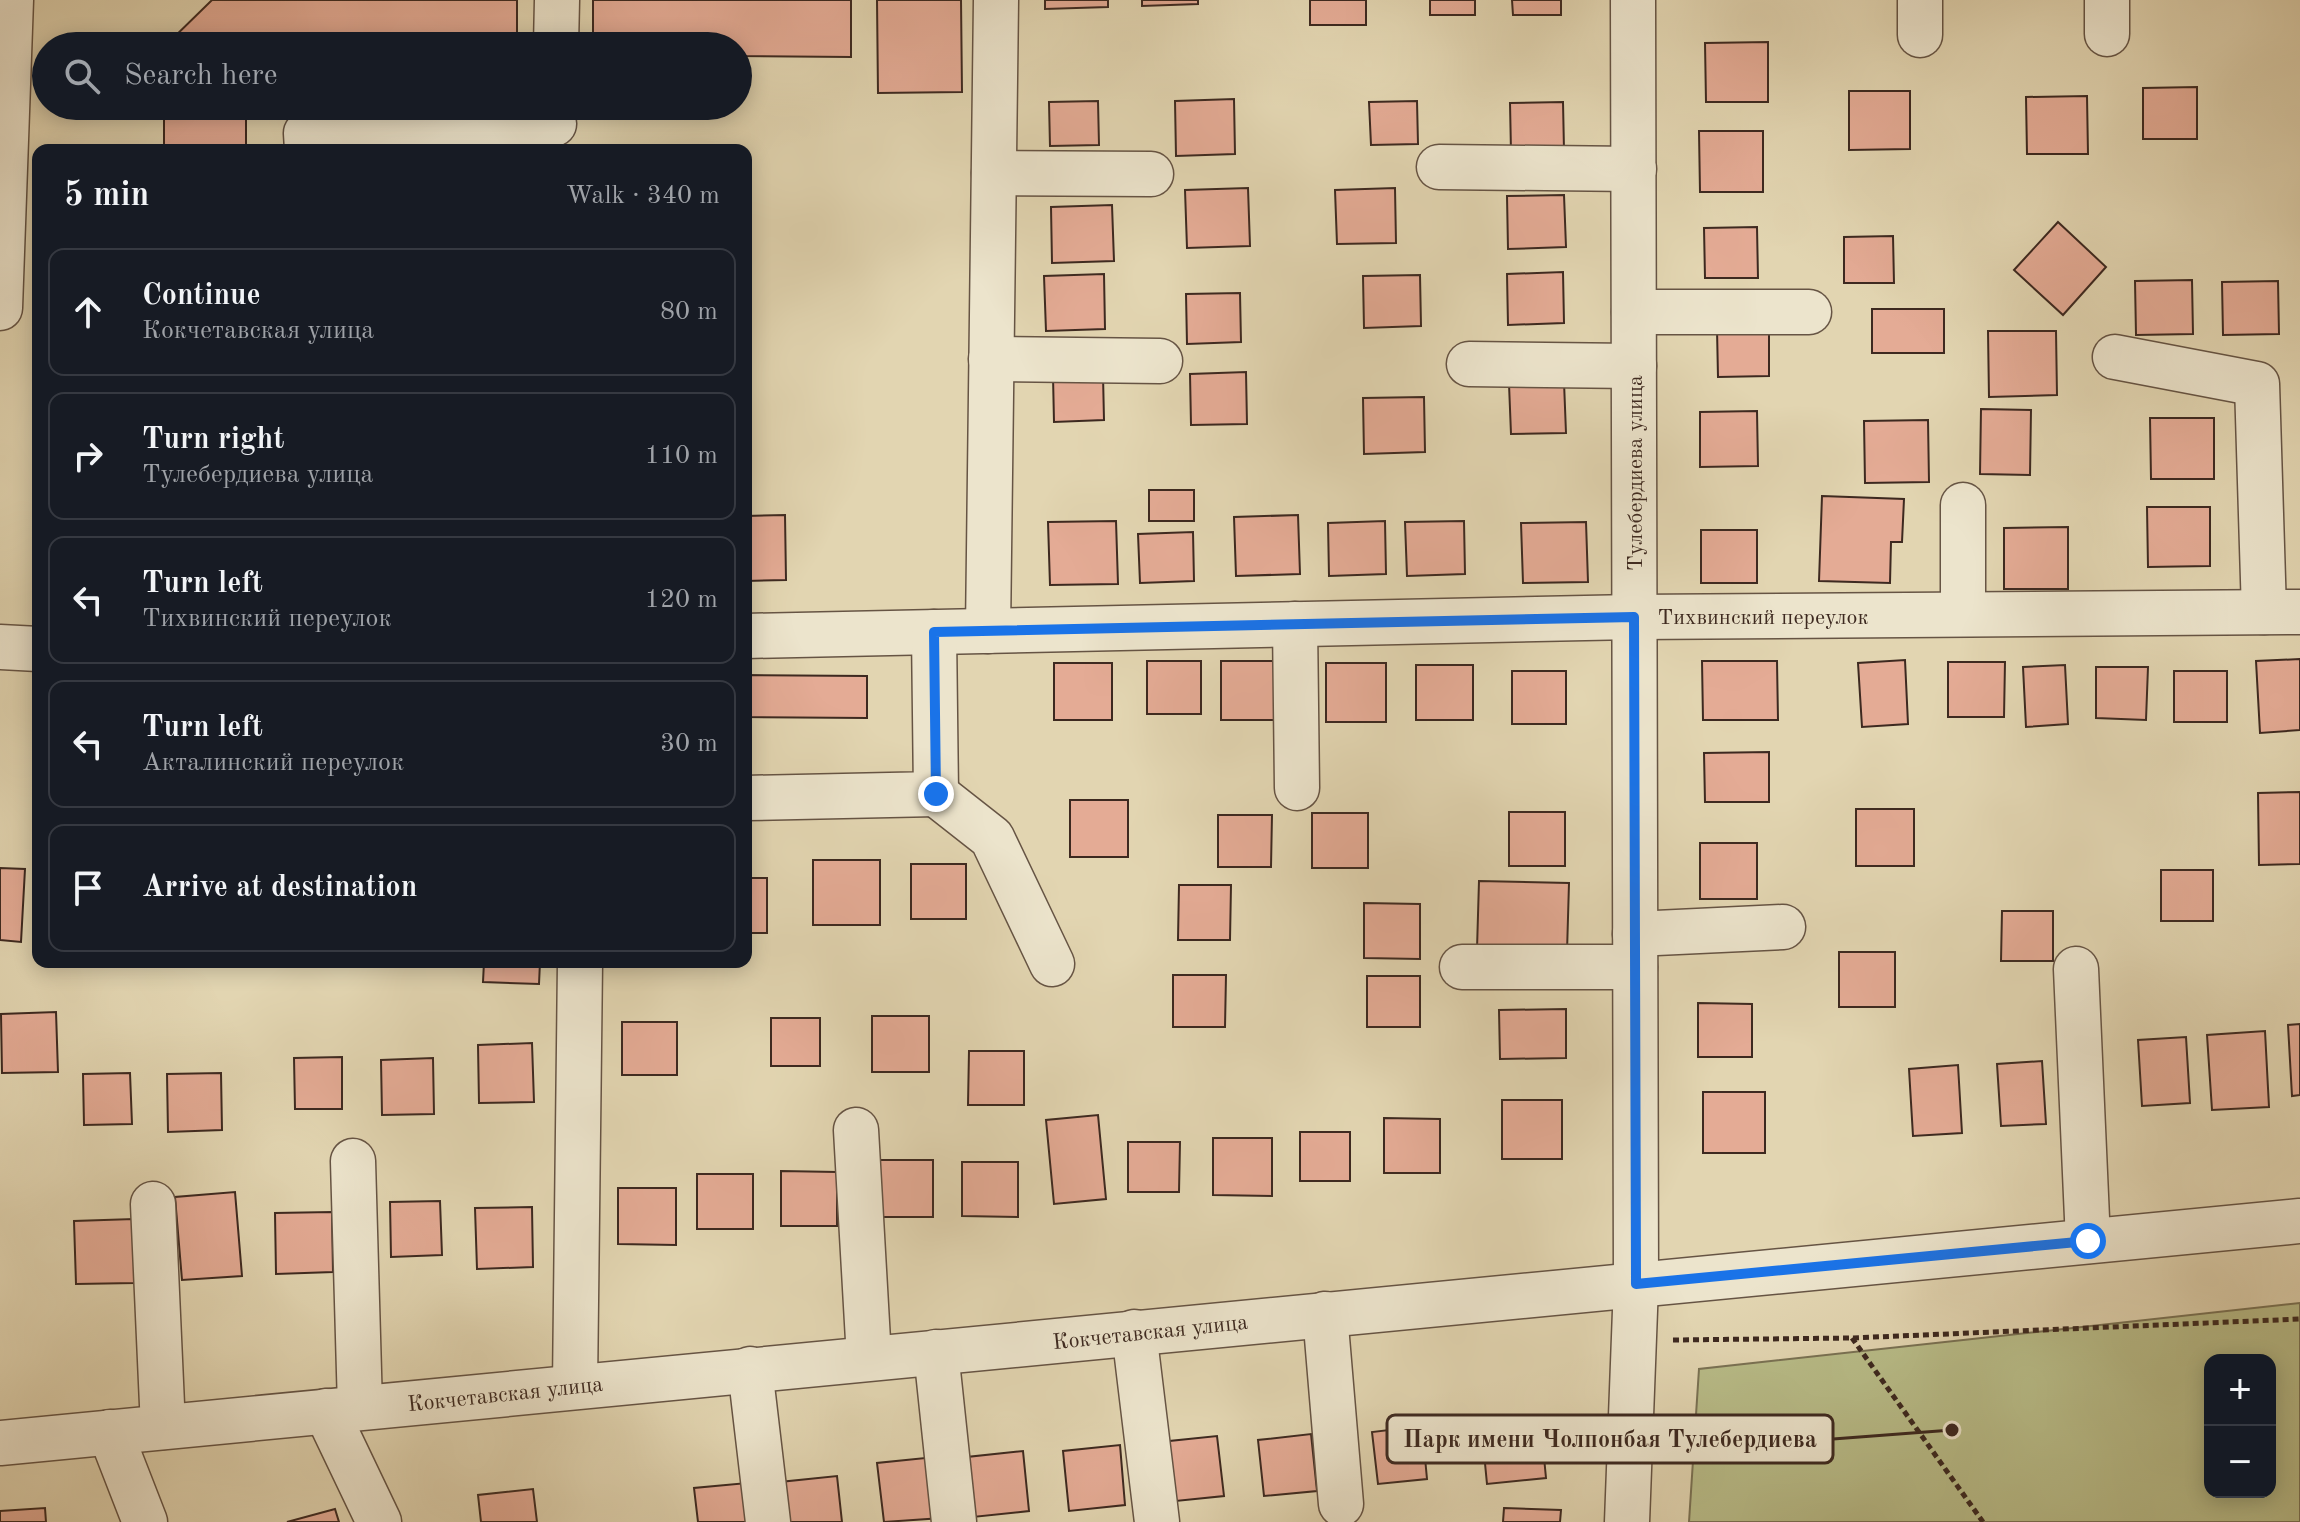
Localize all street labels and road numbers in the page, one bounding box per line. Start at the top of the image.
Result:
street label: Тулебердиева улица [1625,375,1647,571]
street label: Тихвинский переулок [1657,607,1869,629]
street label: Кокчетавская улица [1051,1312,1249,1354]
street label: Кокчетавская улица [406,1374,604,1416]

